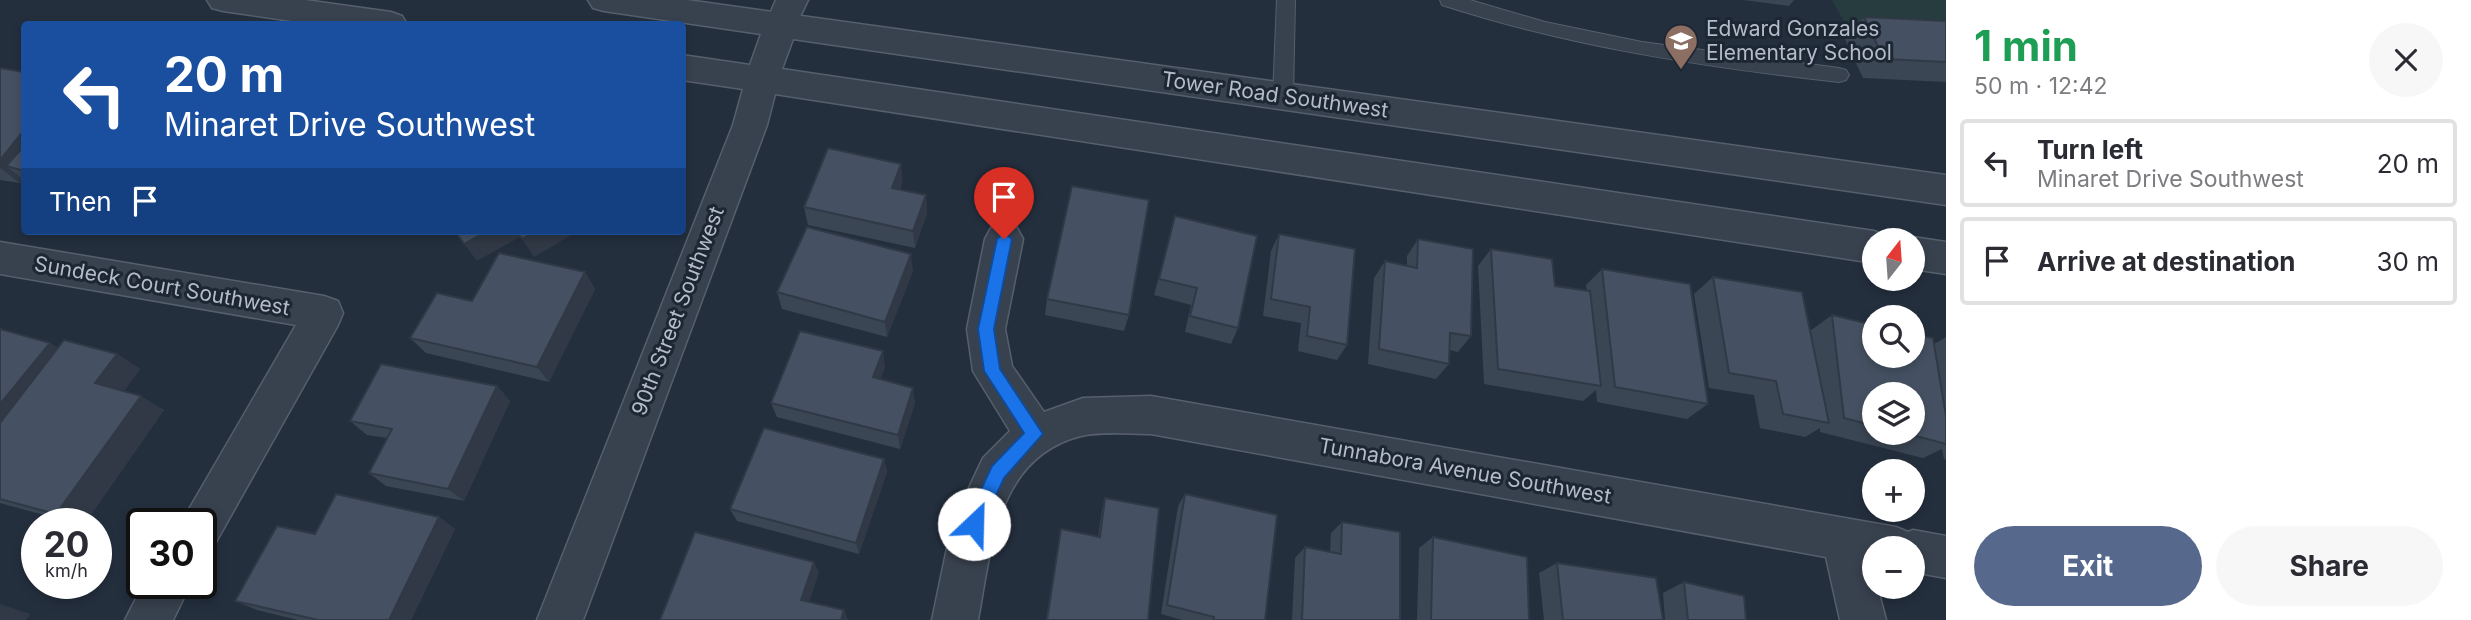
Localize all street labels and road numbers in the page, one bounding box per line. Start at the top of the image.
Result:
street label: Tower Road Southwest [1160,66,1390,123]
street label: 90th Street Southwest [626,203,729,419]
street label: Sundeck Court Southwest [32,251,292,320]
street label: Tunnabora Avenue Southwest [1317,432,1613,509]

